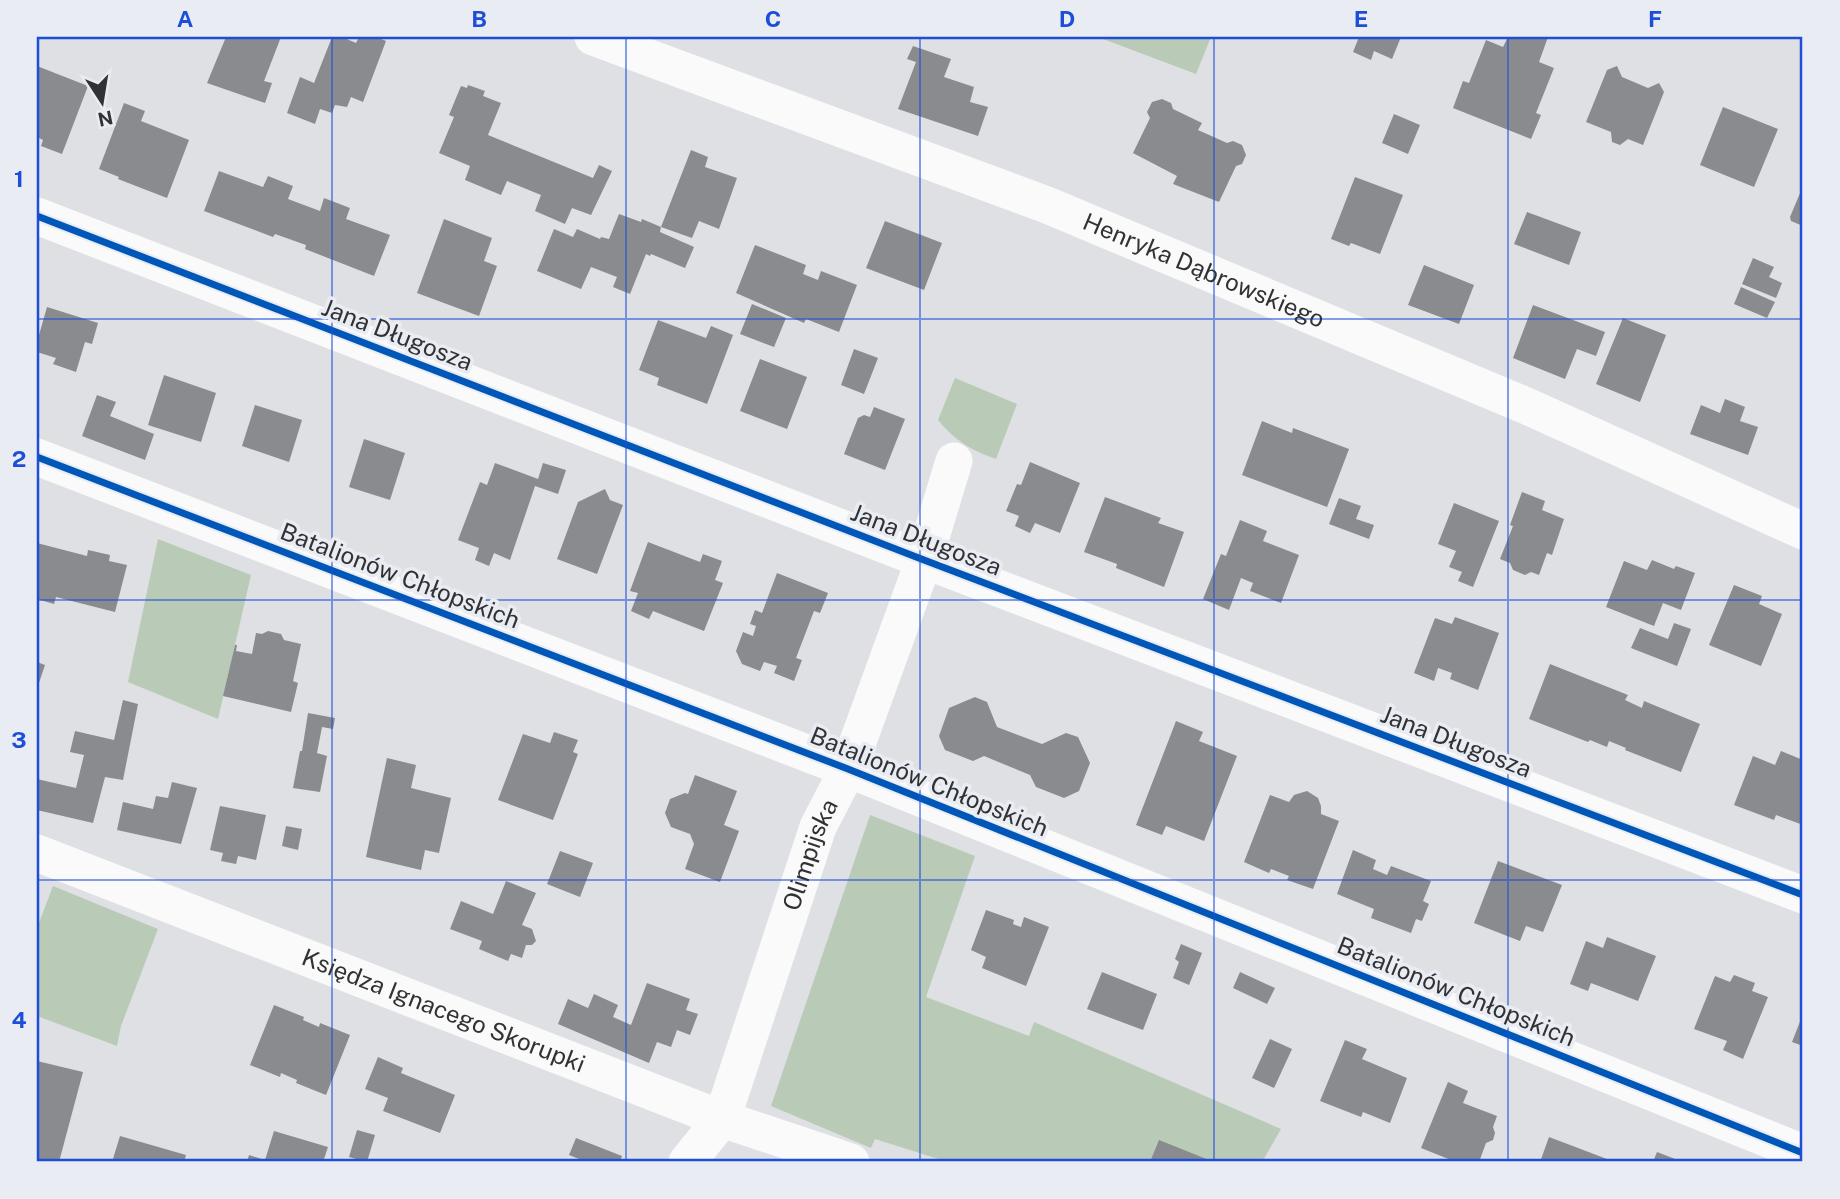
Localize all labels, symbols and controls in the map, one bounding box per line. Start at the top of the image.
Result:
text: A [177,5,194,32]
text: B [471,5,487,32]
text: C [765,5,781,32]
text: D [1059,5,1075,32]
text: E [1354,5,1368,32]
text: F [1648,5,1662,32]
north arrow [66,66,136,136]
text: N [96,106,115,131]
text: 1 [14,165,24,192]
street label: Henryka Dąbrowskiego [1079,207,1329,333]
street label: Jana Długosza [318,292,477,376]
text: 2 [12,445,26,472]
street label: Jana Długosza [847,497,1006,581]
street label: Batalionów Chłopskich [277,516,524,634]
street label: Jana Długosza [1377,699,1536,783]
street label: Batalionów Chłopskich [806,721,1052,842]
text: 3 [11,726,27,753]
street label: Olimpijska [777,794,843,914]
street label: Batalionów Chłopskich [1333,931,1579,1052]
street label: Księdza Ignacego Skorupki [298,942,589,1078]
text: 4 [11,1006,27,1033]

